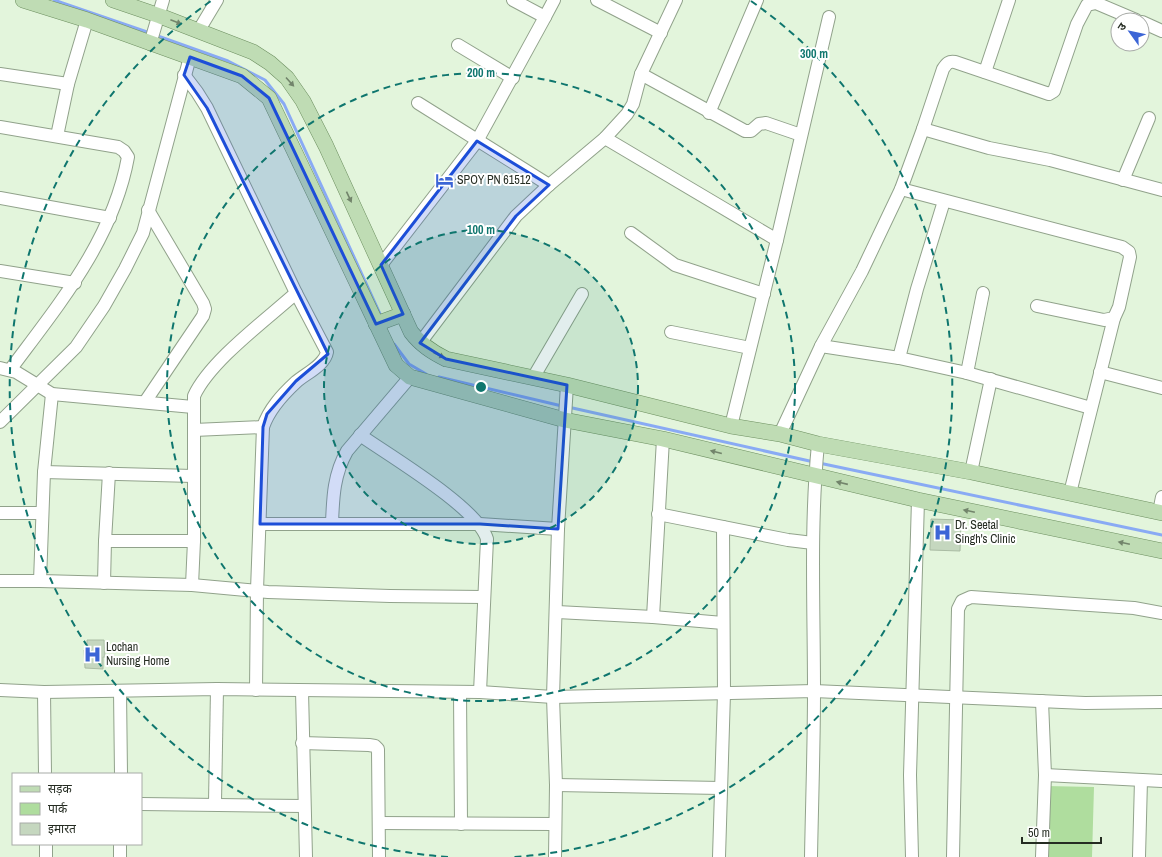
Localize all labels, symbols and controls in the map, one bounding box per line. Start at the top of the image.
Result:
north arrow [1110,12,1150,52]
one-way arrow [171,19,183,25]
text: उ [1114,20,1130,33]
text: 300 m [800,46,828,62]
text: 200 m [467,65,495,81]
one-way arrow [285,76,294,87]
hotel icon: SPOY PN 61512 [434,170,454,190]
place label: SPOY PN 61512 [457,172,531,188]
one-way arrow [347,191,353,203]
text: 100 m [467,222,495,238]
one-way arrow [434,352,445,358]
centre of rings [474,380,488,394]
one-way arrow [710,449,722,455]
one-way arrow [836,479,848,485]
one-way arrow [963,507,975,513]
place label: Dr. Seetal Singh's Clinic [955,517,1015,547]
hospital icon: Dr. Seetal Singh's Clinic [932,522,952,542]
one-way arrow [1118,539,1130,545]
place label: Lochan Nursing Home [106,639,169,669]
hospital icon: Lochan Nursing Home [83,644,103,664]
legend [12,773,142,845]
text: सड़क [48,781,73,797]
text: पार्क [48,801,68,817]
scale bar [1022,819,1101,845]
text: इमारत [48,821,77,837]
text: 50 m [1028,825,1050,841]

